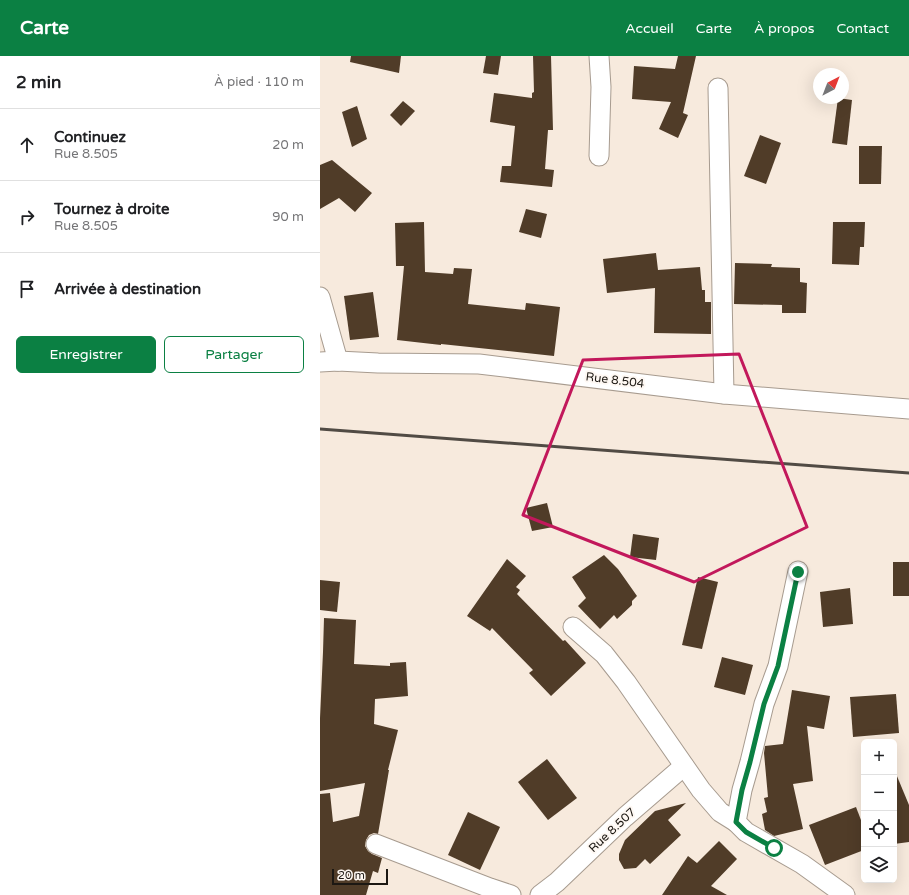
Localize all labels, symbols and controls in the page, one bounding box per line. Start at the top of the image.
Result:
text: Carte [20,17,69,39]
text: Accueil [625,20,674,37]
text: Carte [696,20,732,37]
text: À propos [754,20,815,37]
text: Contact [837,20,889,37]
north arrow [813,68,849,104]
text: 2 min [16,72,61,93]
text: À pied · 110 m [214,74,304,90]
text: Continuez [54,128,126,146]
icon: ahead [16,134,38,156]
text: 20 m [272,137,304,153]
text: Rue 8.505 [54,146,118,162]
text: Tournez à droite [54,200,169,218]
icon: right [16,206,38,228]
text: 90 m [272,209,304,225]
text: Rue 8.505 [54,218,118,234]
icon: arrive [16,278,38,300]
text: Arrivée à destination [54,280,201,298]
button: Enregistrer [16,336,156,373]
button: Partager [164,336,304,373]
street label: Rue 8.504 [585,369,646,391]
route end [789,563,807,581]
map controls [861,739,897,883]
button: + [861,739,897,775]
button: − [861,775,897,811]
street label: Rue 8.507 [586,805,638,855]
button: locate [861,811,897,847]
route start [765,839,783,857]
button: layers [861,847,897,883]
scale bar [332,867,388,886]
text: 20 m [338,869,365,882]

